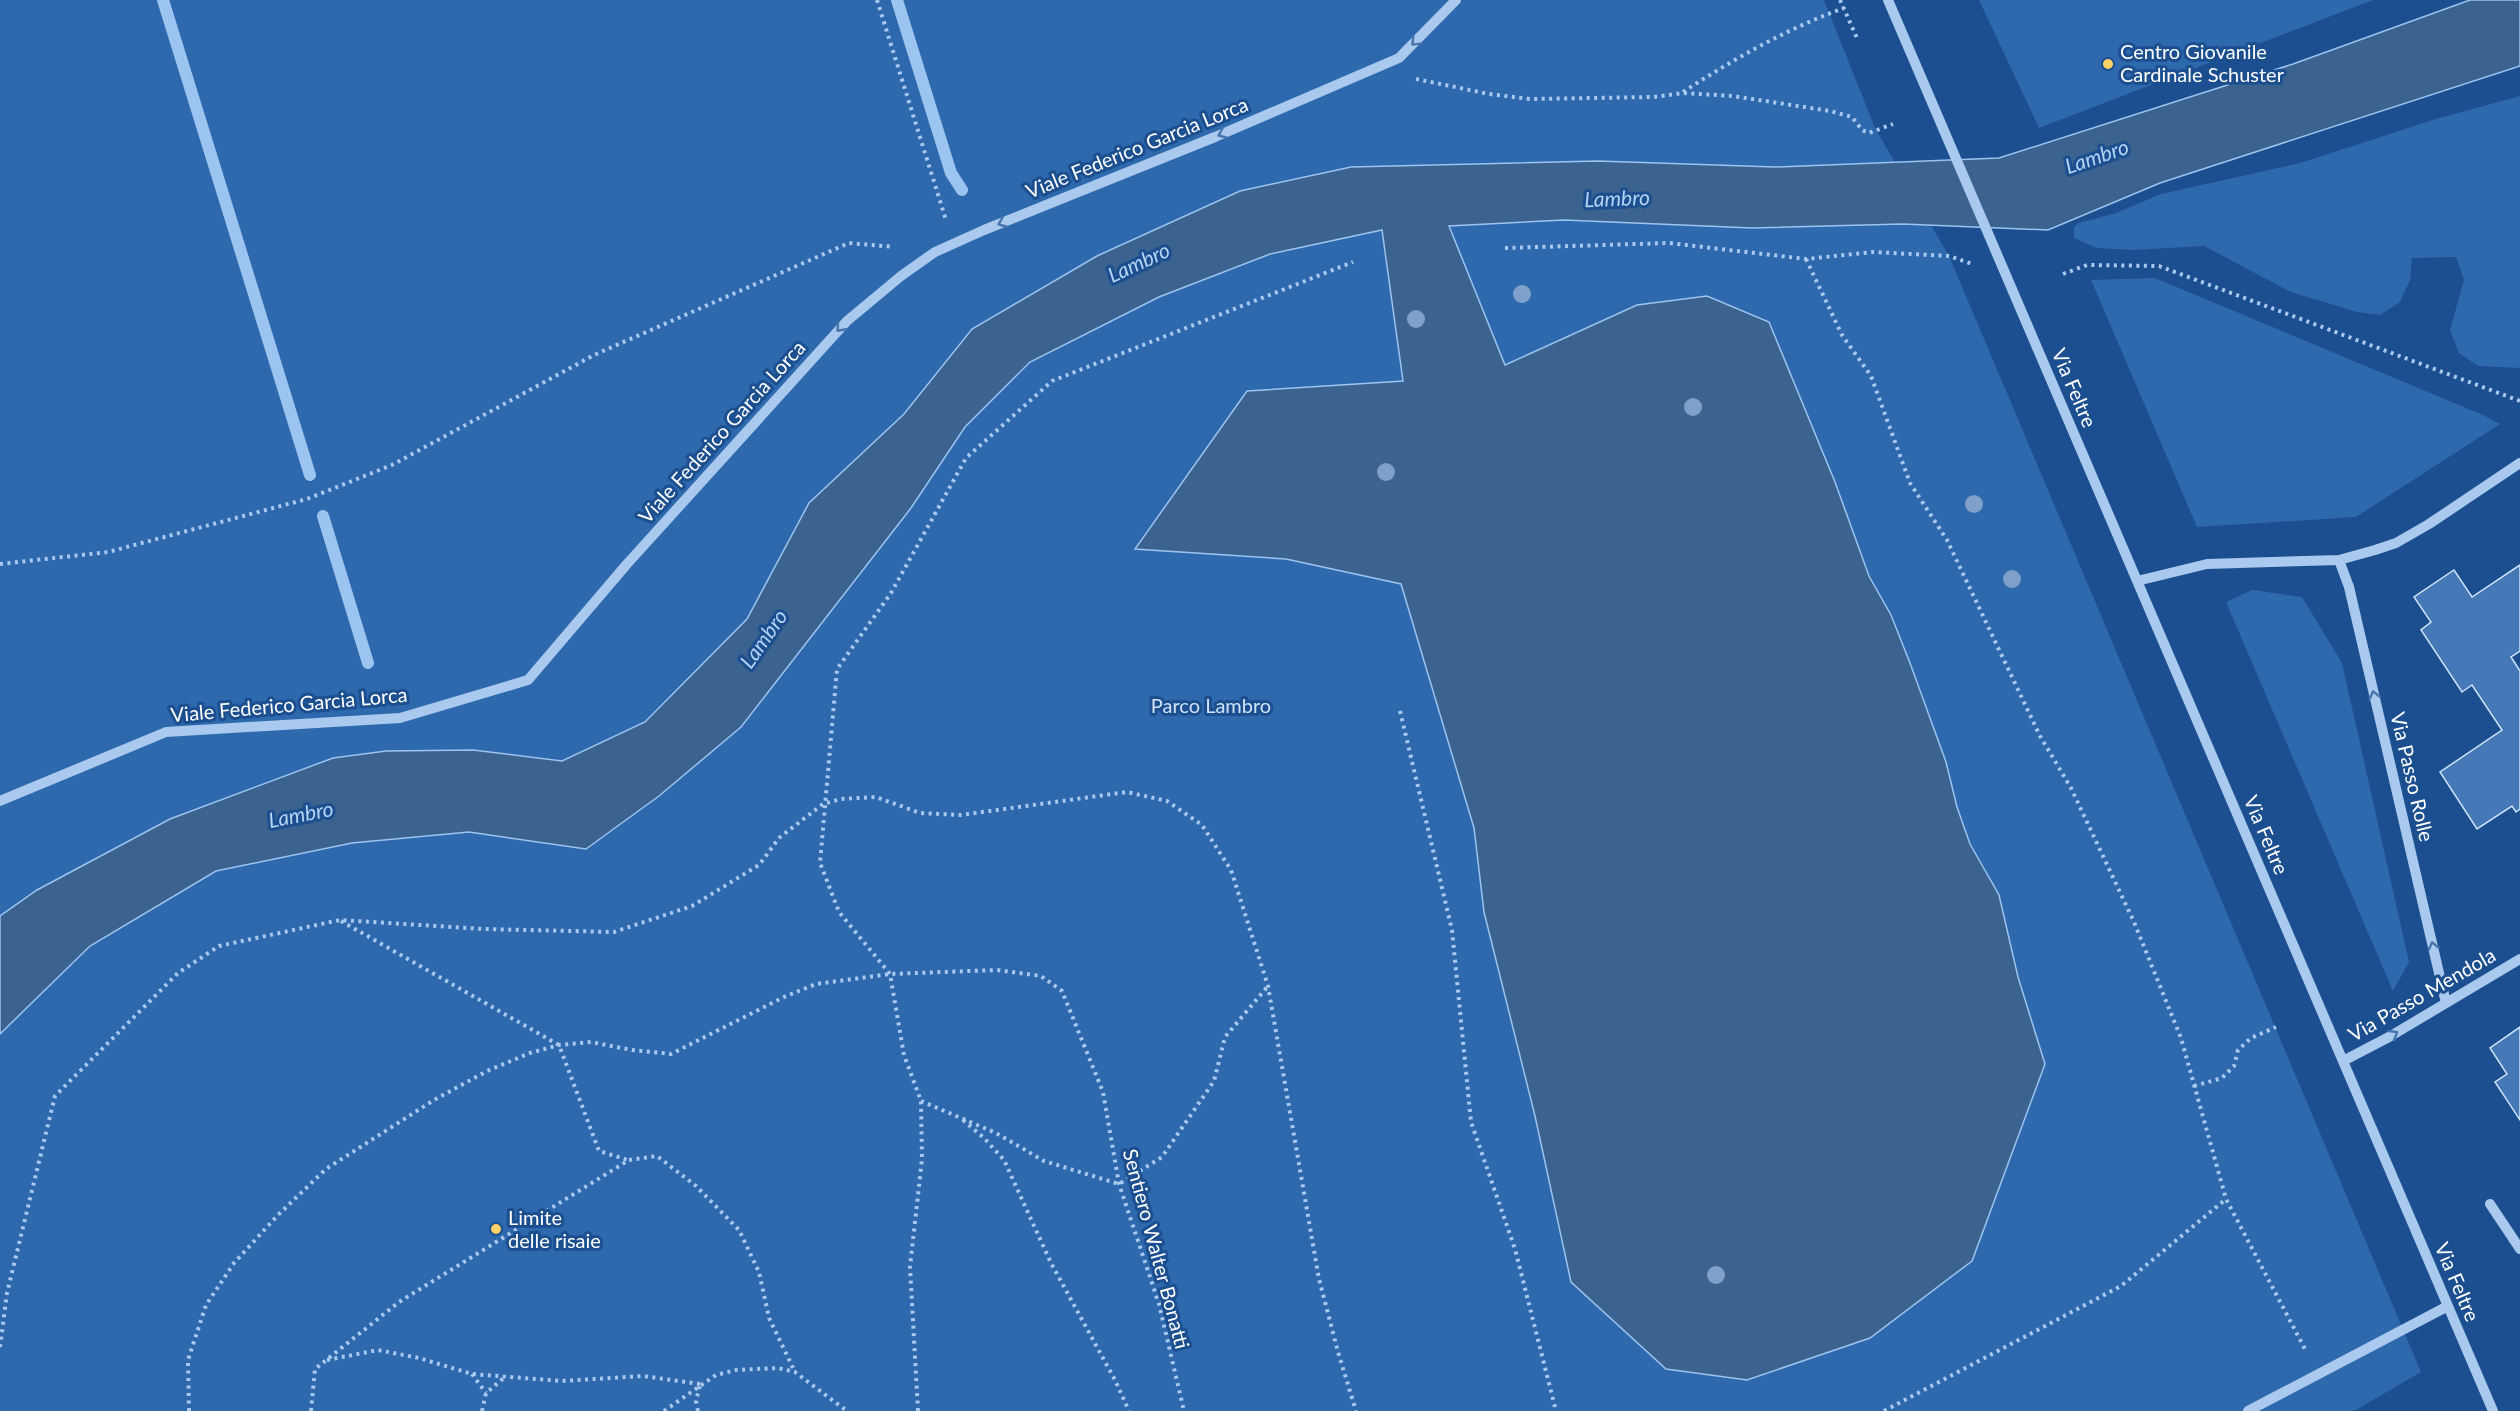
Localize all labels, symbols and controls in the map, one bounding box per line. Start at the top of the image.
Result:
one-way arrow [1412,35,1422,46]
place label: Centro Giovanile Cardinale Schuster [2120,39,2285,86]
marker: Centro Giovanile Cardinale Schuster [2101,57,2115,71]
street label: Viale Federico Garcia Lorca [1022,91,1251,203]
one-way arrow [1217,127,1228,139]
water label: Lambro [2061,133,2132,178]
water label: Lambro [1584,184,1650,211]
one-way arrow [997,216,1008,228]
water label: Lambro [1103,236,1173,287]
one-way arrow [836,322,847,332]
street label: Viale Federico Garcia Lorca [633,335,810,528]
street label: Via Feltre [2048,344,2102,431]
water label: Lambro [734,604,792,672]
street label: Viale Federico Garcia Lorca [170,682,408,726]
one-way arrow [2368,690,2381,700]
park label: Parco Lambro [1151,693,1271,717]
street label: Via Passo Rolle [2386,710,2440,844]
street label: Via Feltre [2240,791,2294,878]
water label: Lambro [266,795,335,832]
one-way arrow [2427,941,2440,951]
street label: Via Passo Mendola [2344,942,2499,1046]
one-way arrow [2388,1029,2398,1041]
street label: Sentiero Walter Bonatti [1119,1146,1195,1351]
place label: Limite delle risaie [508,1205,601,1252]
marker: Limite delle risaie [489,1222,503,1236]
street label: Via Feltre [2431,1238,2485,1325]

